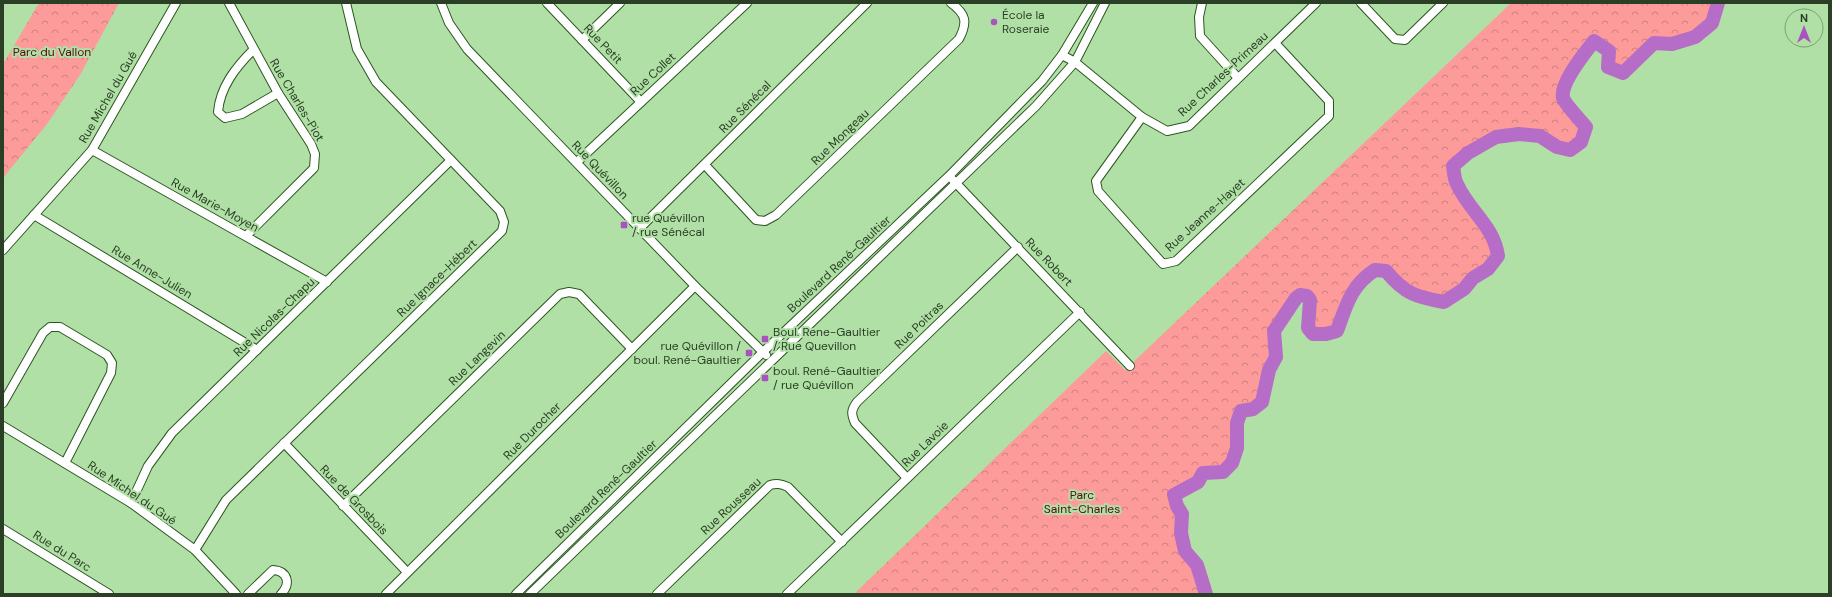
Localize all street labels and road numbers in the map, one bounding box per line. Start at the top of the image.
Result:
street label: Rue Petit [580,21,626,68]
street label: Rue Charles-Primeau [1175,28,1272,120]
street label: Rue Michel du Gué [75,48,141,146]
street label: Rue Collet [627,49,679,99]
street label: Rue Charles-Piot [266,56,328,145]
street label: Rue Sénécal [715,77,775,137]
street label: Rue Mongeau [808,105,873,169]
street label: Rue Quévillon [568,137,632,203]
street label: Rue Marie-Moyen [168,174,262,236]
street label: Rue Jeanne-Hayet [1162,175,1249,255]
street label: Boulevard René-Gaultier [784,211,895,316]
street label: Rue Robert [1022,234,1076,290]
street label: Rue Ignace-Hébert [393,235,481,320]
street label: Rue Anne-Julien [109,242,195,302]
street label: Rue Nicolas-Chapu [230,274,318,360]
street label: Rue Poitras [891,298,947,352]
street label: Rue Langevin [445,327,509,389]
street label: Rue Durocher [500,398,565,463]
street label: Rue Lavoie [898,417,952,470]
street label: Boulevard René-Gaultier [552,436,661,542]
street label: Rue Michel du Gué [84,457,180,529]
street label: Rue de Grosbois [316,462,392,538]
street label: Rue Rousseau [697,474,765,538]
street label: Rue du Parc [30,527,94,575]

